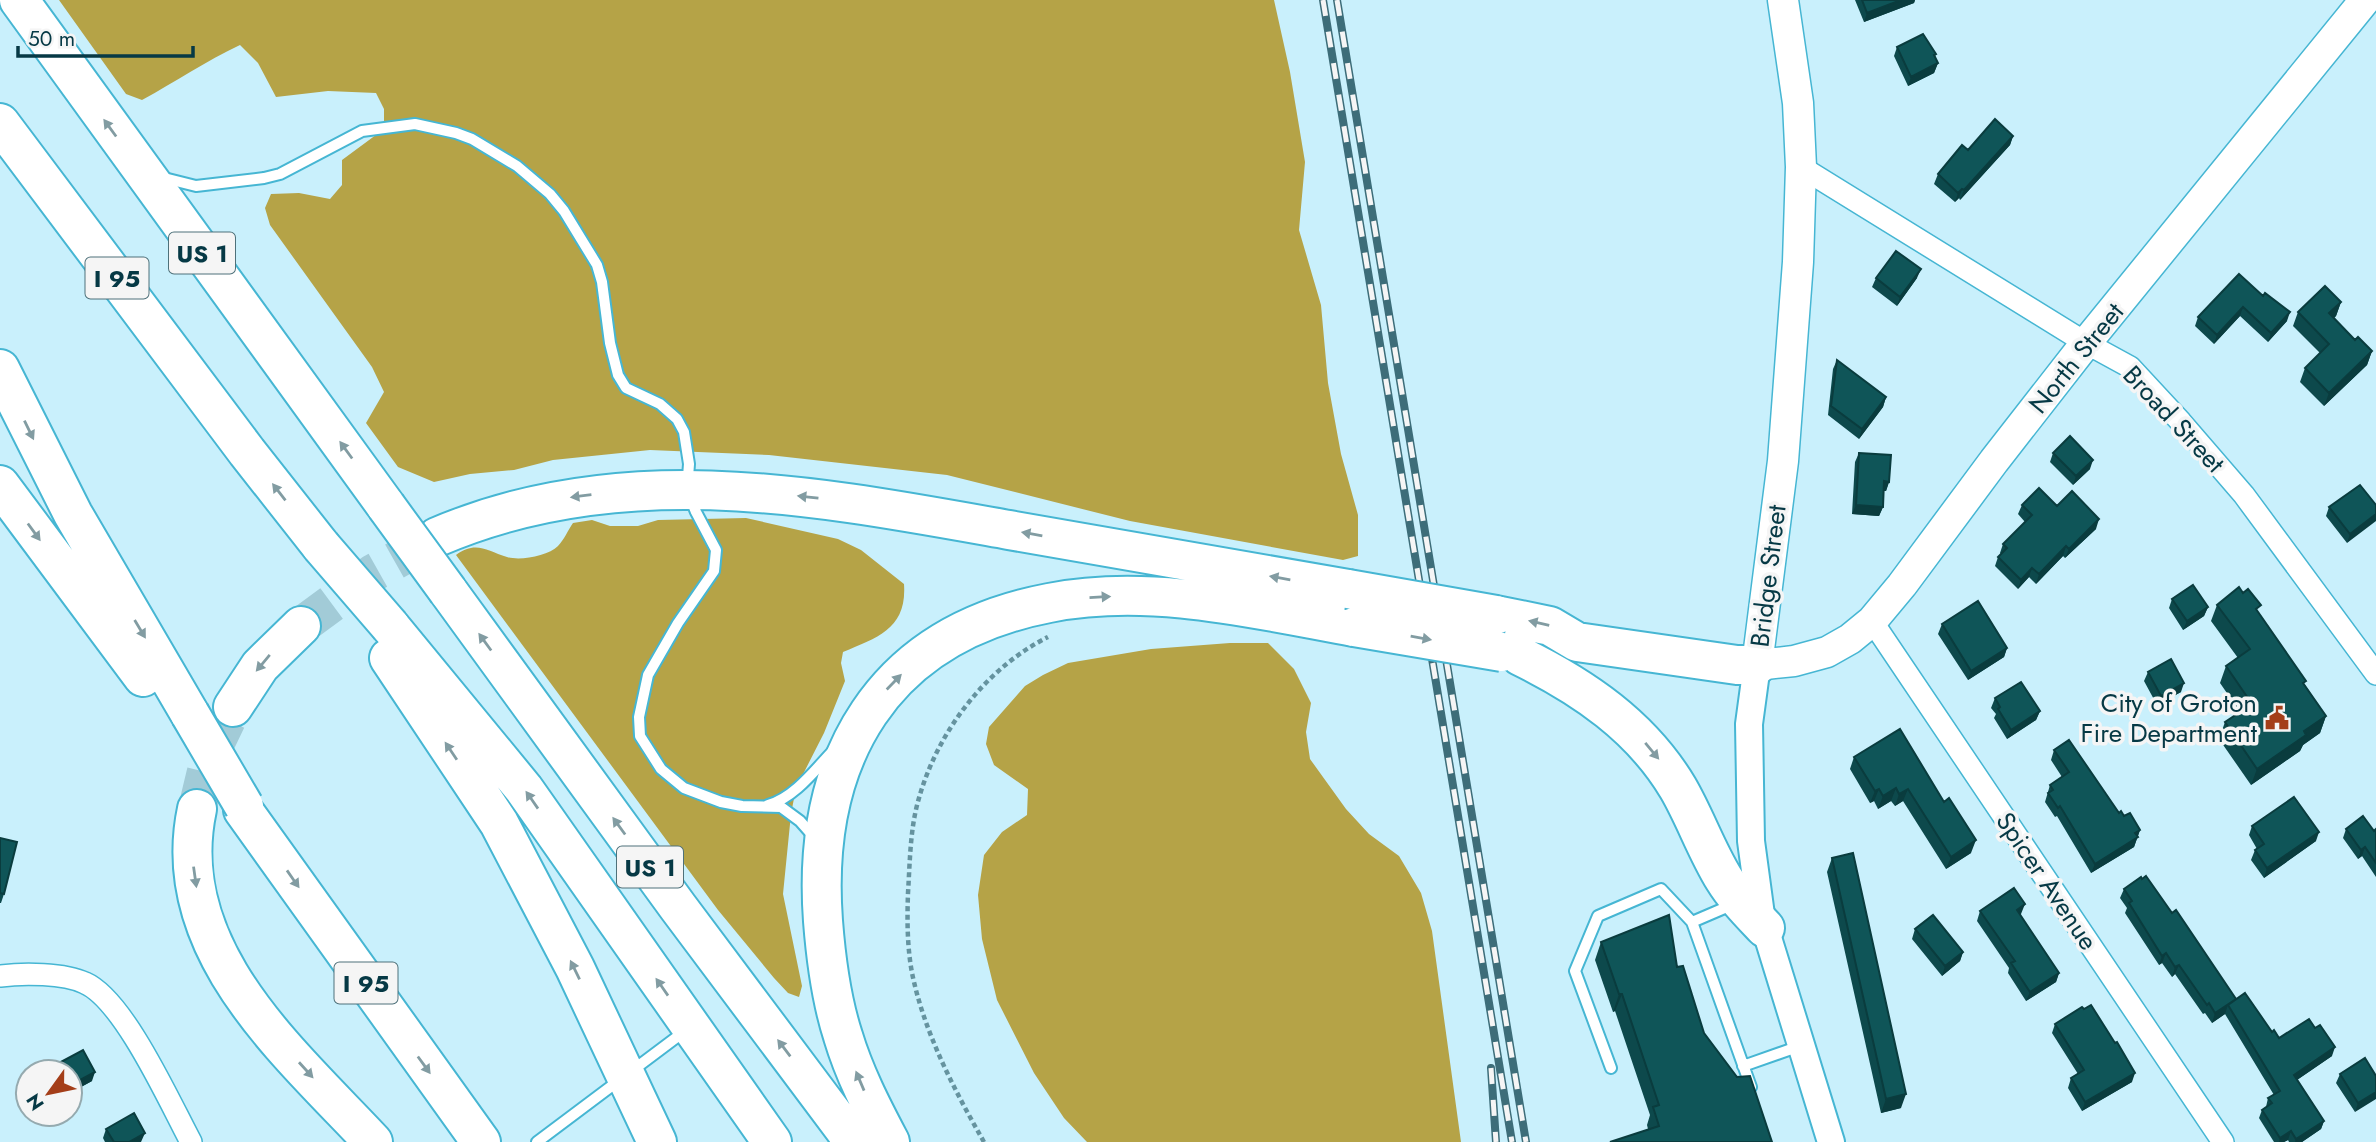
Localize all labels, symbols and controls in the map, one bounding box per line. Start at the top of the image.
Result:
scale bar [18,14,192,58]
text: 50 m [28,24,75,54]
one-way arrow [104,119,118,137]
road number: US 1 [169,232,235,274]
road number: I 95 [86,258,148,298]
street label: North Street [2019,294,2133,422]
street label: Broad Street [2114,357,2234,482]
one-way arrow [24,420,35,440]
one-way arrow [338,442,353,460]
one-way arrow [273,483,287,501]
one-way arrow [570,491,592,502]
one-way arrow [797,491,819,502]
street label: Bridge Street [1740,502,1796,649]
one-way arrow [27,522,41,541]
one-way arrow [1021,528,1043,539]
one-way arrow [1269,572,1291,583]
one-way arrow [1089,591,1111,602]
one-way arrow [1528,618,1550,629]
one-way arrow [133,620,146,639]
one-way arrow [478,633,492,651]
one-way arrow [1410,633,1432,644]
one-way arrow [256,654,271,672]
one-way arrow [886,673,903,690]
place label: City of Groton Fire Department [2080,684,2258,752]
public building icon: City of Groton Fire Department [2263,704,2291,732]
one-way arrow [444,742,458,760]
one-way arrow [1644,742,1659,759]
one-way arrow [525,791,539,809]
street label: Spicer Avenue [1987,804,2107,958]
one-way arrow [612,817,626,835]
road number: US 1 [617,846,683,888]
one-way arrow [190,866,201,888]
one-way arrow [286,870,300,888]
one-way arrow [570,960,581,980]
road number: I 95 [334,962,398,1003]
one-way arrow [655,978,669,996]
one-way arrow [777,1039,791,1057]
one-way arrow [417,1056,431,1074]
north arrow [14,1058,84,1128]
one-way arrow [298,1061,314,1078]
one-way arrow [854,1071,866,1091]
text: N [20,1088,51,1116]

